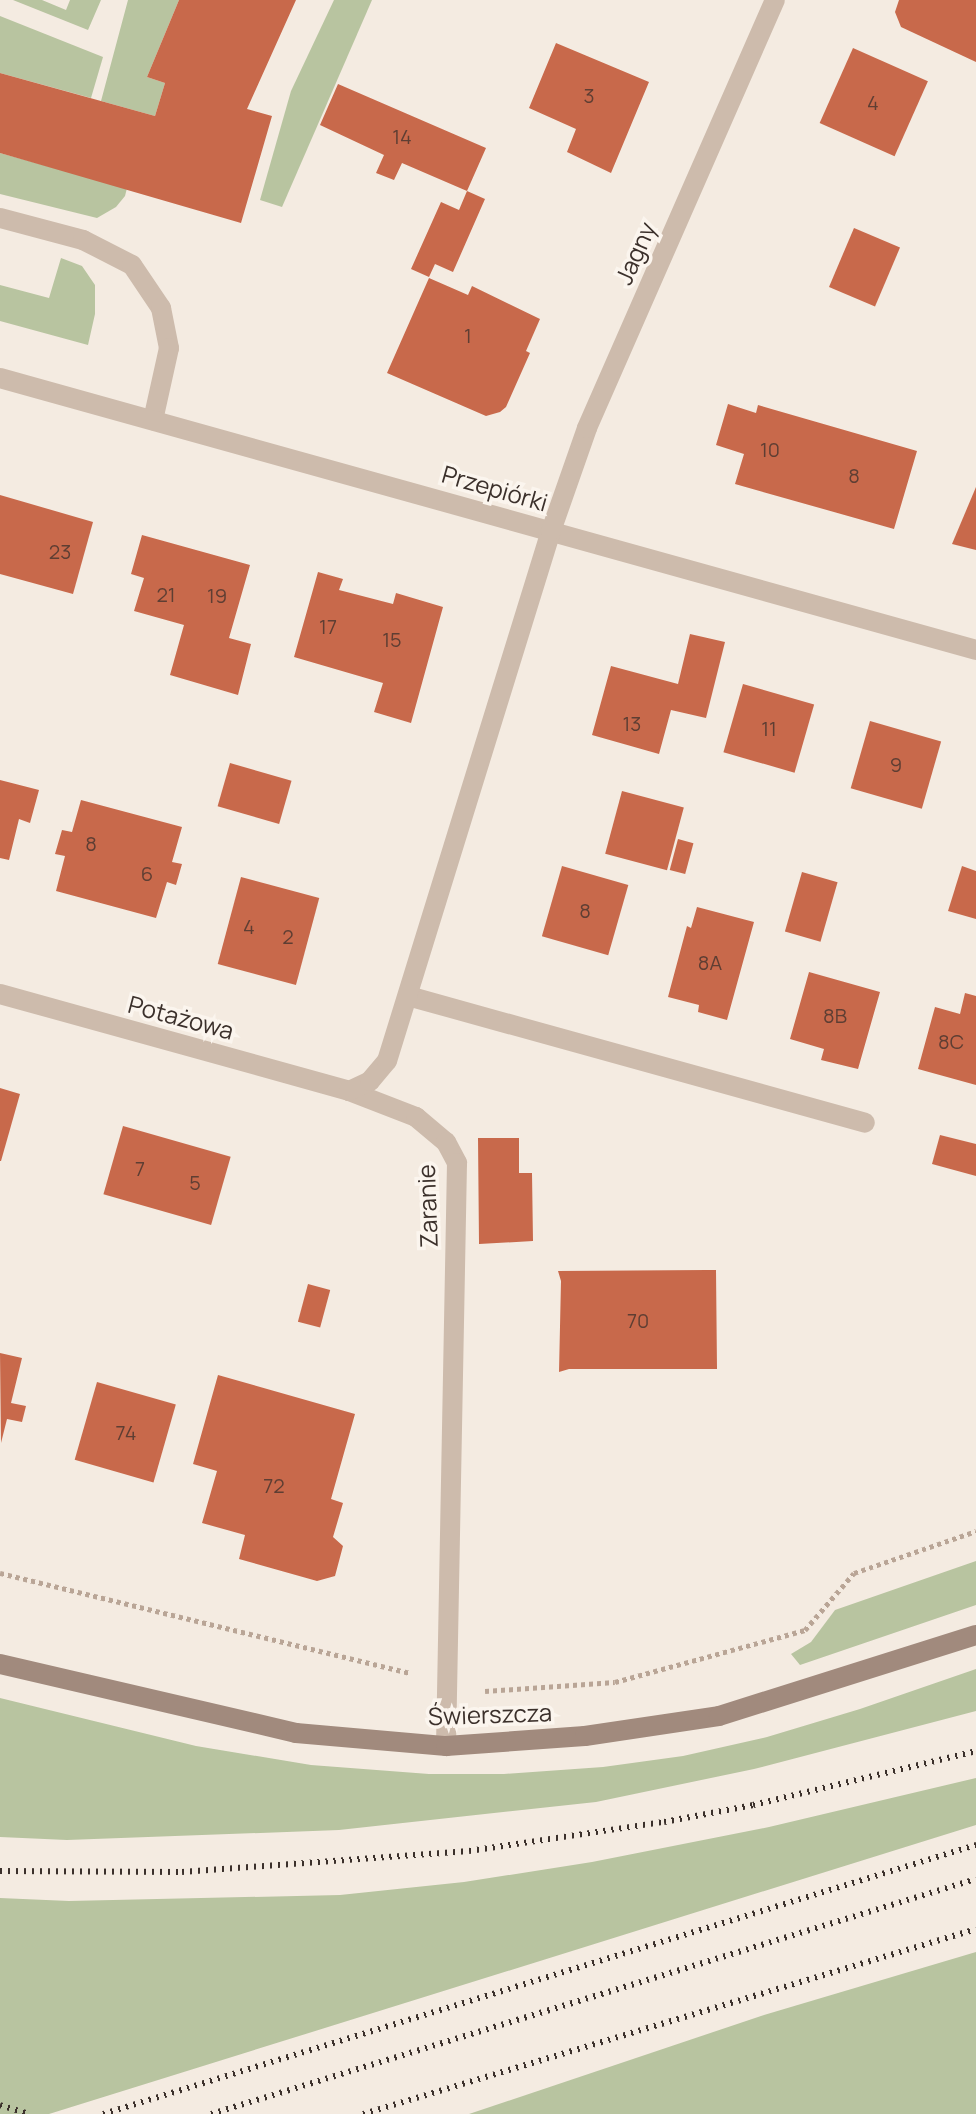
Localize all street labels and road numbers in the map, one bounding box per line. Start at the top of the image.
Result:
street label: Jagny [609,217,661,289]
street label: Przepiórki [439,459,551,517]
street label: Potażowa [125,989,237,1045]
street label: Zaranie [411,1164,443,1248]
street label: Świerszcza [428,1697,552,1731]

